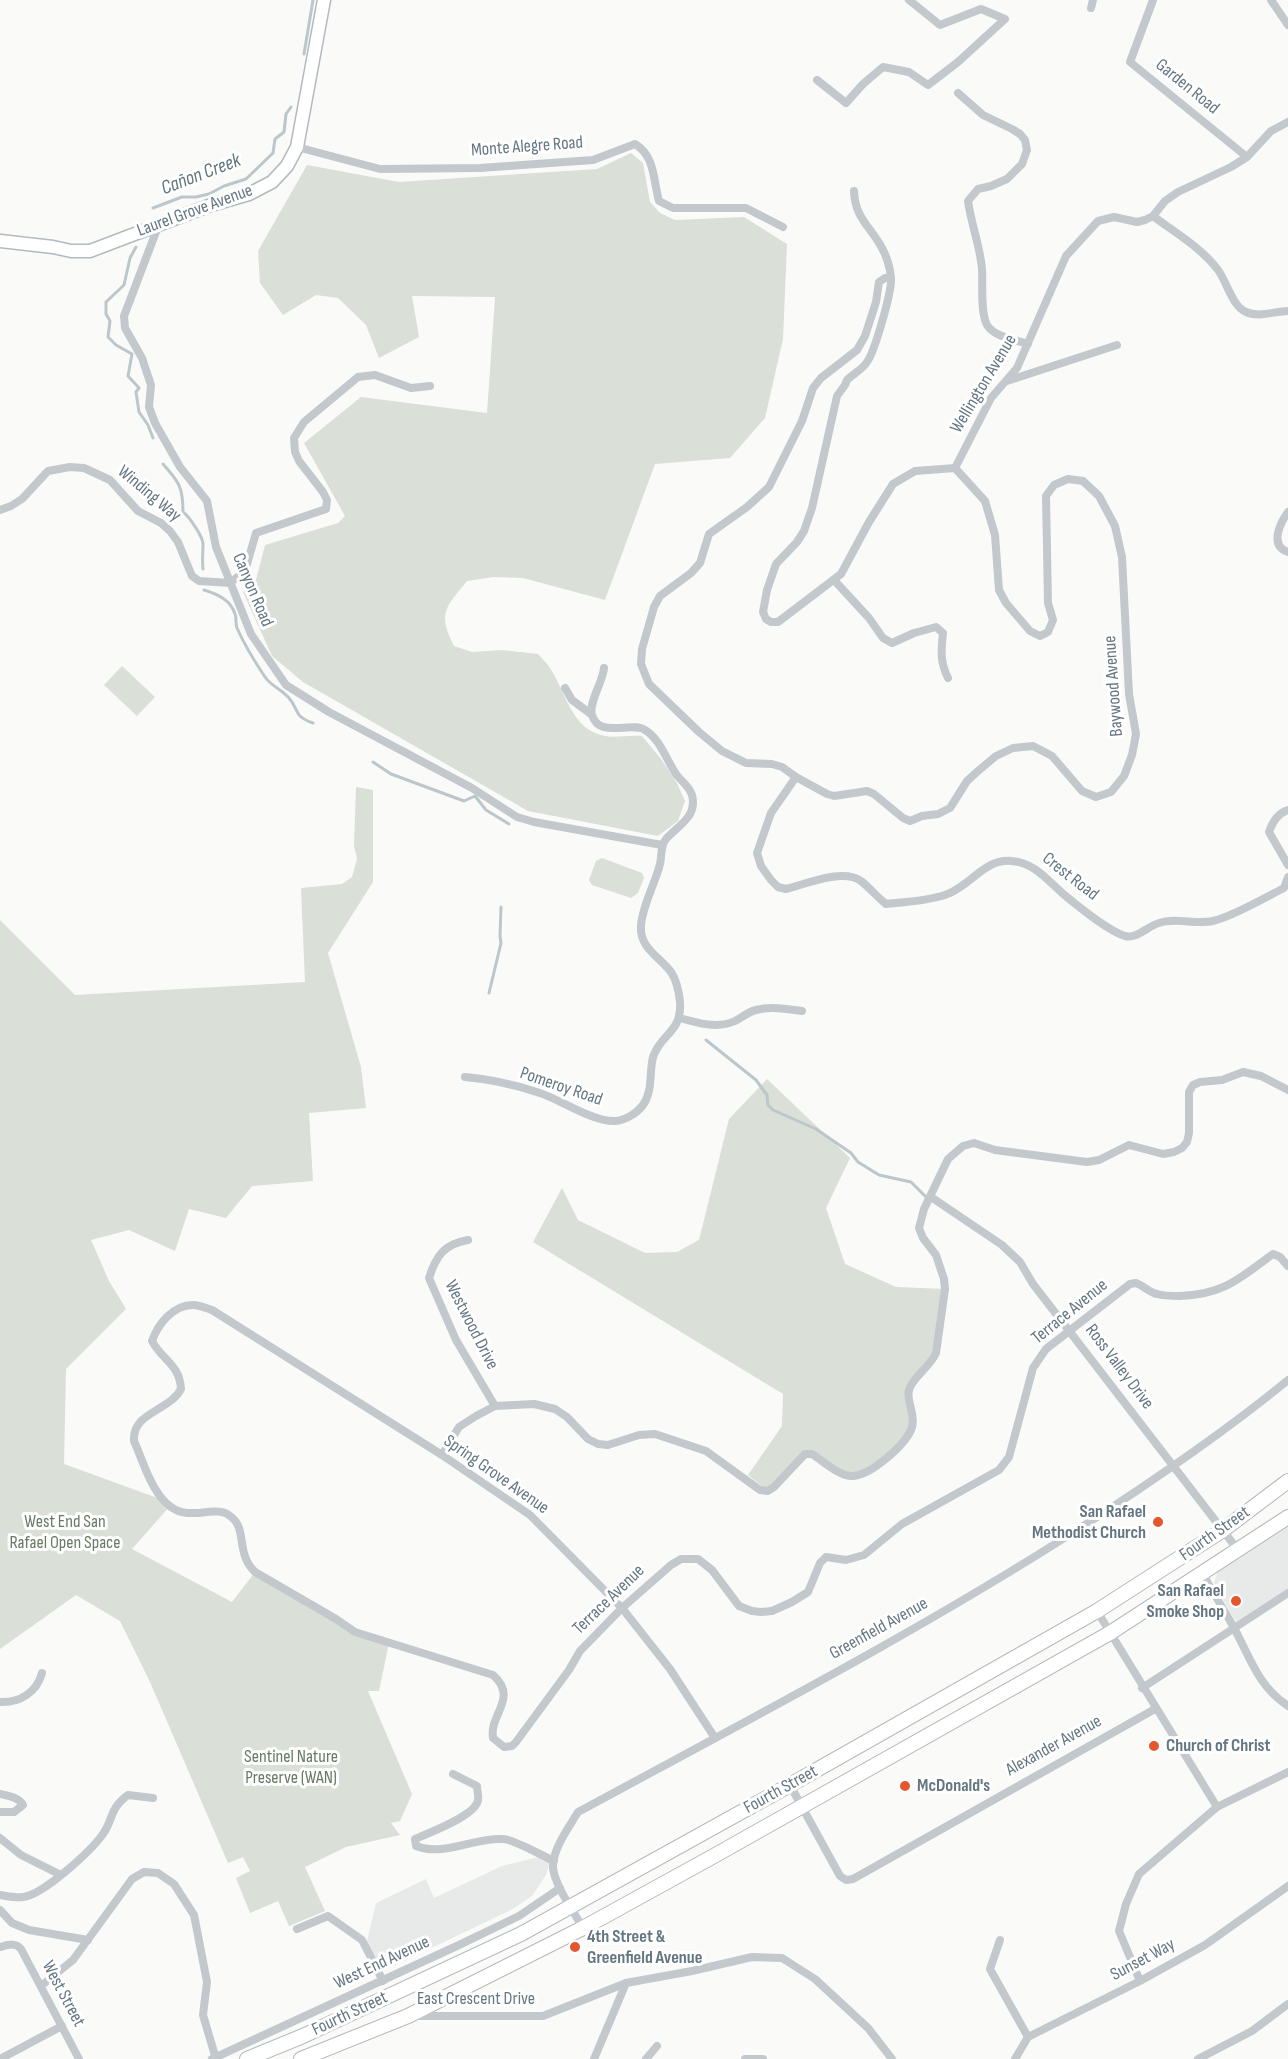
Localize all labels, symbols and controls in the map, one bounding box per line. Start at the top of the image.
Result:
street label: Garden Road [1151,55,1223,119]
street label: Monte Alegre Road [470,132,584,162]
water label: Cañon Creek [158,149,244,201]
street label: Laurel Grove Avenue [134,180,256,242]
street label: Wellington Avenue [946,331,1022,437]
street label: Winding Way [113,461,185,527]
street label: Canyon Road [227,550,277,630]
street label: Baywood Avenue [1100,635,1128,737]
street label: Crest Road [1038,848,1102,906]
street label: Pomeroy Road [517,1063,605,1111]
street label: Terrace Avenue [1028,1275,1112,1349]
street label: Westwood Drive [439,1277,503,1373]
street label: Ross Valley Drive [1080,1320,1158,1414]
street label: Spring Grove Avenue [439,1431,553,1519]
place label: San Rafael Methodist Church [1032,1501,1146,1544]
street label: Fourth Street [1176,1502,1254,1566]
park label: West End San Rafael Open Space [10,1511,120,1553]
marker: San Rafael Methodist Church [1151,1515,1165,1529]
street label: Terrace Avenue [569,1560,649,1640]
place label: San Rafael Smoke Shop [1147,1580,1224,1622]
street label: Greenfield Avenue [826,1593,932,1665]
marker: San Rafael Smoke Shop [1229,1594,1243,1608]
street label: Alexander Avenue [1002,1711,1106,1781]
place label: Church of Christ [1166,1735,1270,1757]
marker: Church of Christ [1147,1739,1161,1753]
park label: Sentinel Nature Preserve (WAN) [244,1746,338,1788]
street label: Fourth Street [740,1761,822,1819]
place label: McDonald's [917,1775,990,1797]
marker: McDonald's [898,1779,912,1793]
place label: 4th Street & Greenfield Avenue [587,1926,702,1968]
street label: West End Avenue [331,1931,433,1995]
street label: Sunset Way [1107,1934,1179,1986]
marker: 4th Street & Greenfield Avenue [568,1940,582,1954]
street label: West Street [37,1957,89,2031]
street label: Fourth Street [309,1987,391,2041]
street label: East Crescent Drive [417,1988,535,2010]

